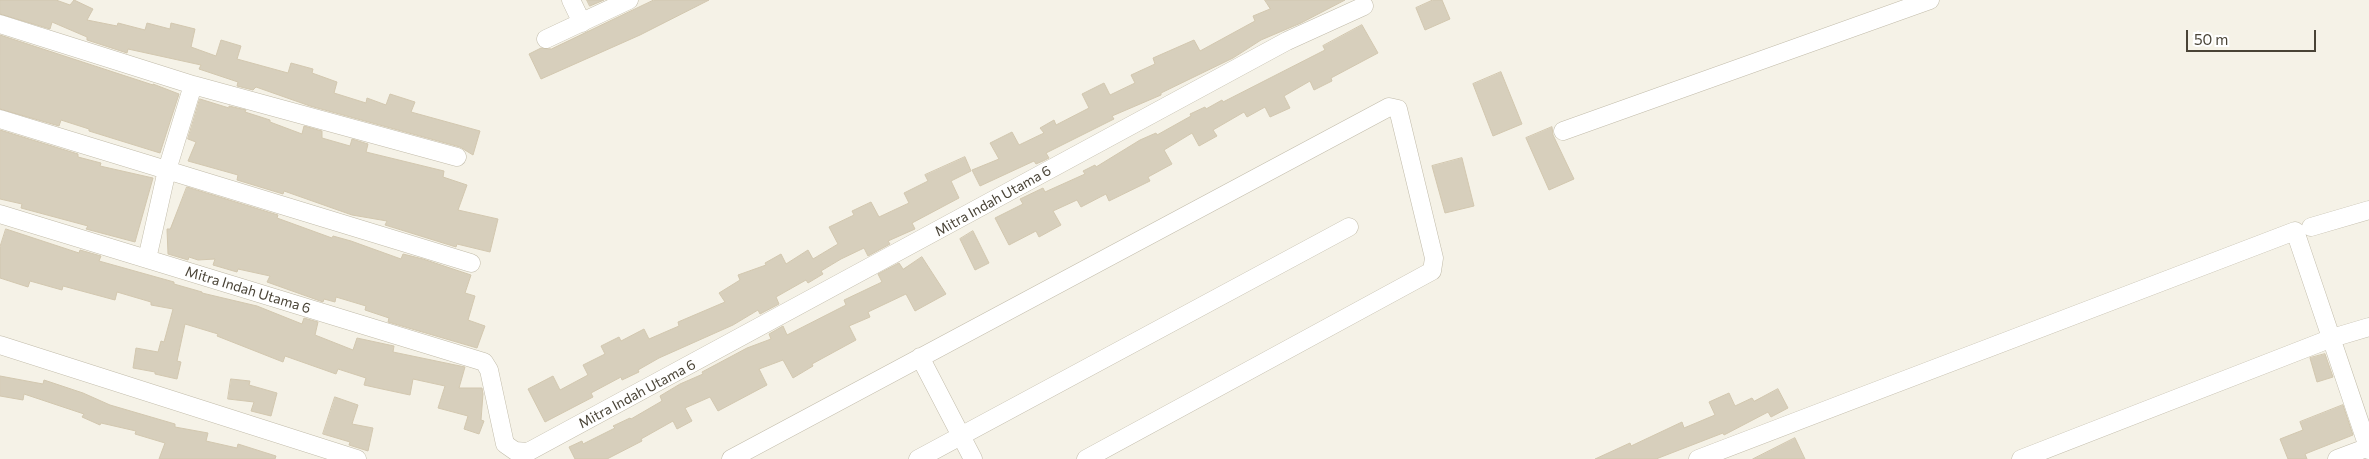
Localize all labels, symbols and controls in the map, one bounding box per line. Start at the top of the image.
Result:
scale bar [2189,20,2319,52]
text: 50 m [2194,30,2228,48]
street label: Mitra Indah Utama 6 [932,162,1054,240]
street label: Mitra Indah Utama 6 [183,263,313,317]
street label: Mitra Indah Utama 6 [576,356,698,432]

